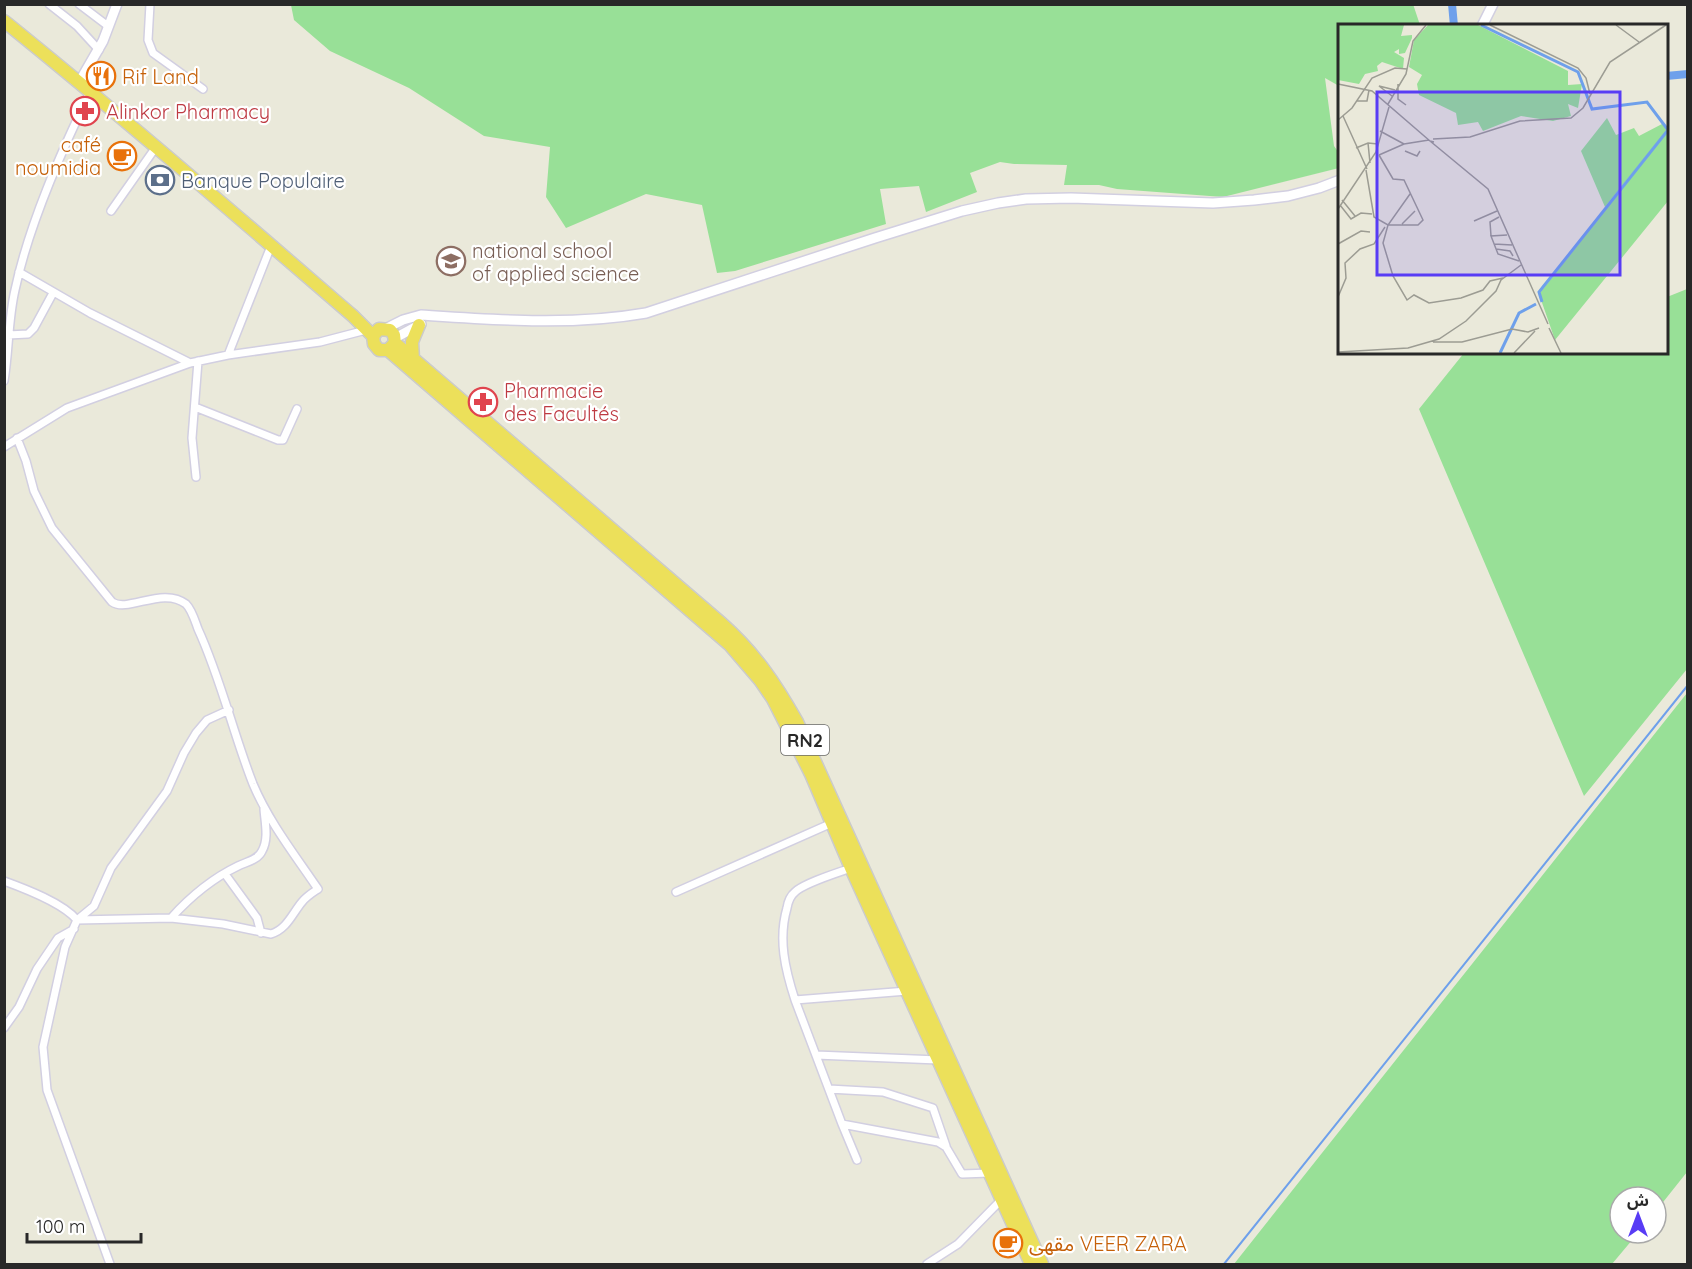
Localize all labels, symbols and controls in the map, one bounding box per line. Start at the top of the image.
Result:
inset map [1338,24,1668,354]
restaurant icon: Rif Land [85,60,117,92]
place label: Rif Land [122,64,199,89]
pharmacy icon: Alinkor Pharmacy [69,95,101,127]
place label: Alinkor Pharmacy [106,99,270,124]
place label: café noumidia [15,132,101,180]
cafe icon: café noumidia [106,140,138,172]
bank icon: Banque Populaire [144,164,176,196]
place label: Banque Populaire [181,168,345,193]
place label: national school of applied science [472,238,639,286]
school or university icon: national school of applied science [435,245,467,277]
place label: Pharmacie des Facultés [504,378,619,426]
pharmacy icon: Pharmacie des Facultés [467,386,499,418]
road number: RN2 [781,725,829,755]
north arrow [1608,1185,1668,1245]
text: ش [1627,1190,1649,1210]
scale bar [27,1206,141,1244]
text: 100 m [36,1215,85,1238]
cafe icon: مقهى VEER ZARA [992,1227,1024,1259]
place label: مقهى VEER ZARA [1029,1231,1187,1256]

